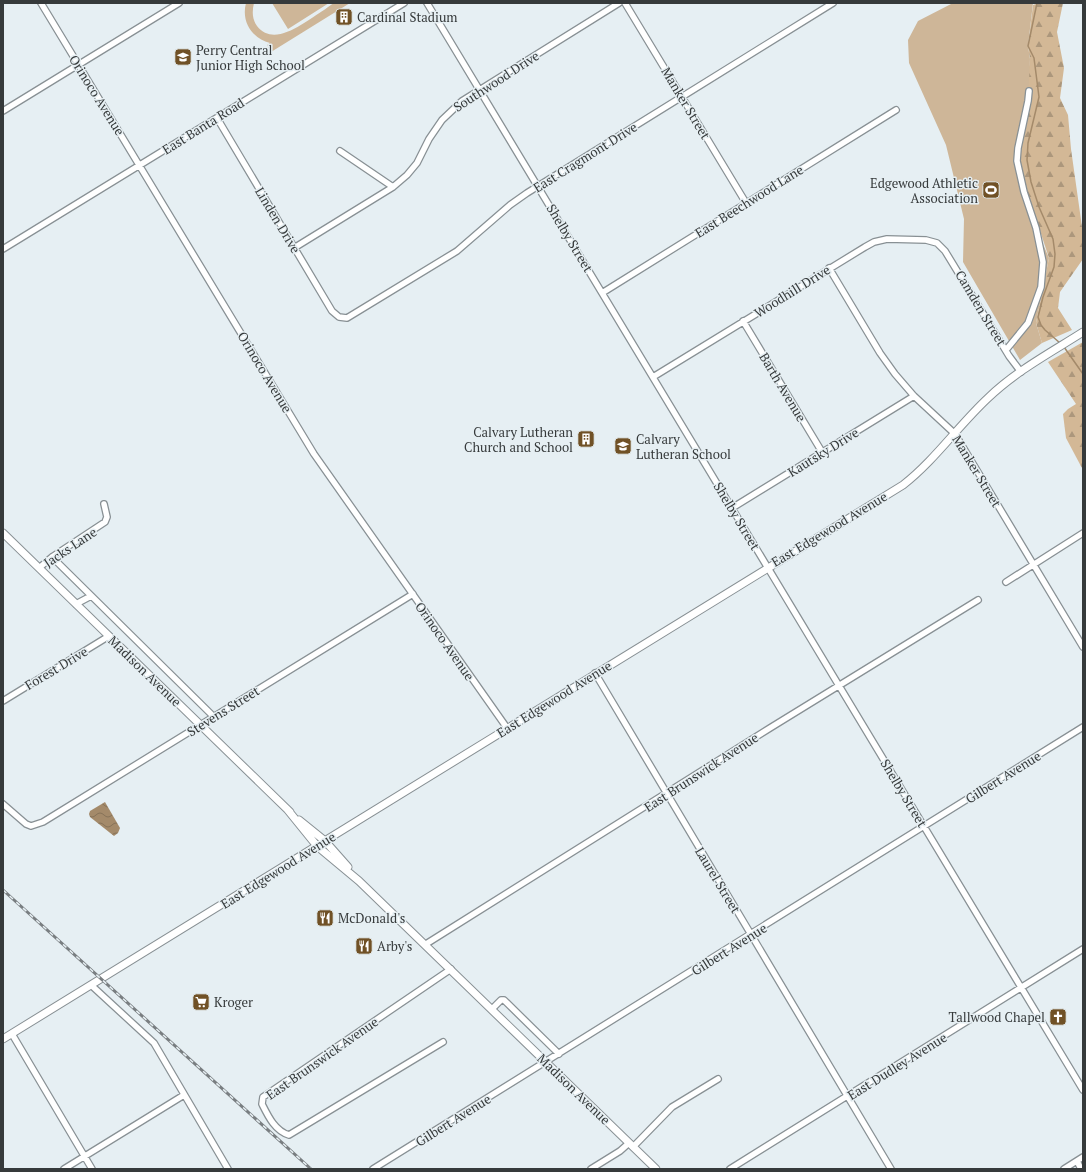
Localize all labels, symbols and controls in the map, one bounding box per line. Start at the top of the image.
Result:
building icon: Cardinal Stadium [334,7,354,27]
place label: Cardinal Stadium [357,8,458,26]
place label: Perry Central Junior High School [196,41,305,74]
street label: Southwood Drive [450,46,542,116]
school or university icon: Perry Central Junior High School [173,47,193,67]
street label: Orinoco Avenue [65,51,129,139]
street label: Manker Street [657,63,715,143]
street label: East Banta Road [159,94,247,158]
street label: East Cragmont Drive [530,118,640,196]
street label: East Beechwood Lane [691,160,807,242]
place label: Edgewood Athletic Association [870,174,978,207]
sports icon: Edgewood Athletic Association [981,180,1001,200]
street label: Linden Drive [251,183,305,257]
street label: Shelby Street [543,201,597,275]
street label: Woodhill Drive [751,260,833,322]
street label: Camden Street [951,267,1011,349]
street label: Orinoco Avenue [234,328,296,416]
street label: Barth Avenue [755,349,811,425]
place label: Calvary Lutheran Church and School [464,423,573,456]
street label: Kautsky Drive [784,423,862,481]
building icon: Calvary Lutheran Church and School [576,429,596,449]
place label: Calvary Lutheran School [636,430,731,463]
street label: Manker Street [948,431,1006,511]
school or university icon: Calvary Lutheran School [613,436,633,456]
street label: Shelby Street [710,479,764,553]
street label: East Edgewood Avenue [768,487,890,571]
street label: Jacks Lane [40,523,100,571]
street label: Orinoco Avenue [411,598,479,684]
street label: Madison Avenue [105,632,185,710]
street label: Forest Drive [21,642,91,694]
street label: East Edgewood Avenue [493,656,615,742]
street label: Stevens Street [183,681,263,740]
street label: East Brunswick Avenue [640,728,762,816]
street label: Gilbert Avenue [962,747,1044,807]
street label: Shelby Street [877,756,931,830]
street label: East Edgewood Avenue [217,827,339,913]
street label: Laurel Street [691,843,745,917]
restaurant icon: McDonald's [315,908,335,928]
place label: McDonald's [338,909,405,927]
street label: Gilbert Avenue [688,919,770,979]
restaurant icon: Arby's [354,936,374,956]
place label: Arby's [377,937,412,955]
supermarket icon: Kroger [191,992,211,1012]
place label: Kroger [214,993,253,1011]
church icon: Tallwood Chapel [1048,1007,1068,1027]
place label: Tallwood Chapel [949,1008,1045,1026]
street label: East Brunswick Avenue [262,1012,382,1104]
street label: East Dudley Avenue [844,1028,950,1104]
street label: Madison Avenue [534,1050,614,1128]
street label: Gilbert Avenue [412,1090,494,1150]

